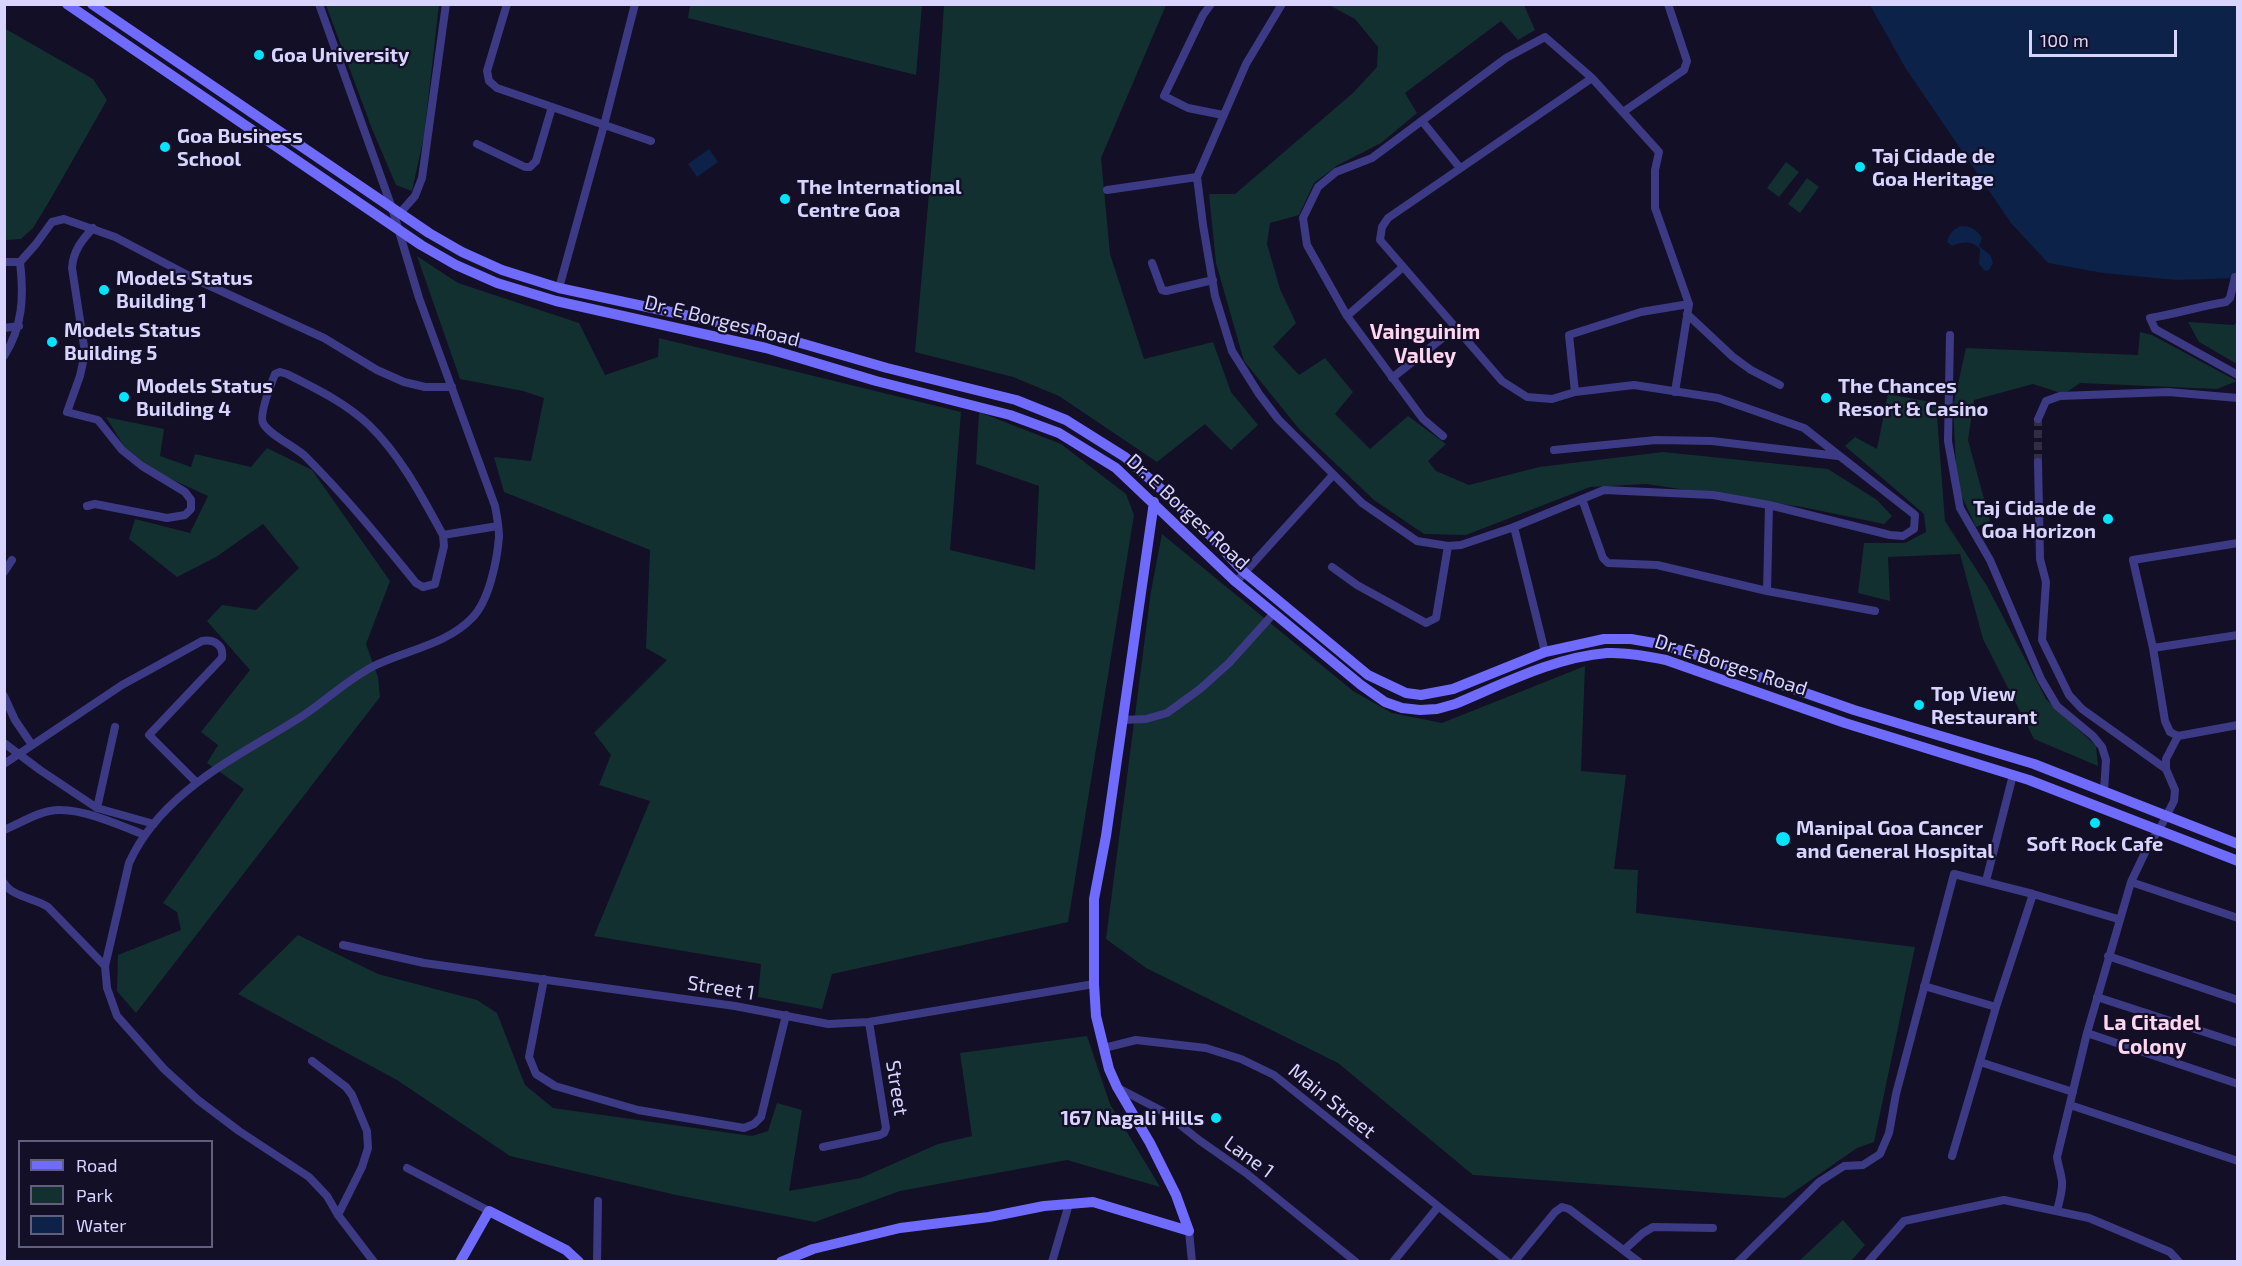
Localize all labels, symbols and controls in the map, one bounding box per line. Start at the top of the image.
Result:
scale bar [2032,18,2180,56]
text: 100 m [2040,29,2089,51]
place label: Goa University [271,43,409,67]
marker: Goa University [252,48,266,62]
place label: Goa Business School [177,124,303,171]
marker: Goa Business School [158,140,172,154]
place label: Taj Cidade de Goa Heritage [1872,144,1995,191]
marker: Taj Cidade de Goa Heritage [1853,160,1867,174]
place label: The International Centre Goa [797,175,961,222]
marker: The International Centre Goa [778,192,792,206]
place label: Models Status Building 1 [116,266,253,313]
marker: Models Status Building 1 [97,283,111,297]
street label: Dr. E Borges Road [642,290,802,352]
place label: Models Status Building 5 [64,318,201,365]
district label: Vainguinim Valley [1370,319,1480,369]
marker: Models Status Building 5 [45,335,59,349]
place label: Models Status Building 4 [136,374,273,421]
place label: The Chances Resort & Casino [1838,374,1988,421]
marker: Models Status Building 4 [117,390,131,404]
marker: The Chances Resort & Casino [1819,391,1833,405]
street label: Dr. E Borges Road [1122,449,1254,575]
place label: Taj Cidade de Goa Horizon [1973,496,2096,543]
marker: Taj Cidade de Goa Horizon [2101,512,2115,526]
street label: Dr. E Borges Road [1652,629,1810,701]
place label: Top View Restaurant [1931,682,2037,729]
marker: Top View Restaurant [1912,698,1926,712]
place label: Manipal Goa Cancer and General Hospital [1796,816,1994,863]
marker: Soft Rock Cafe [2088,816,2102,830]
marker: Manipal Goa Cancer and General Hospital [1774,830,1792,848]
place label: Soft Rock Cafe [2027,832,2163,856]
street label: Street 1 [686,971,756,1005]
district label: La Citadel Colony [2103,1010,2201,1060]
street label: Street [881,1059,913,1117]
street label: Main Street [1284,1059,1380,1143]
place label: 167 Nagali Hills [1060,1106,1204,1130]
marker: 167 Nagali Hills [1209,1111,1223,1125]
street label: Lane 1 [1219,1131,1279,1183]
legend [18,1140,213,1248]
text: Road [76,1154,117,1176]
text: Park [76,1184,113,1206]
text: Water [76,1214,126,1236]

